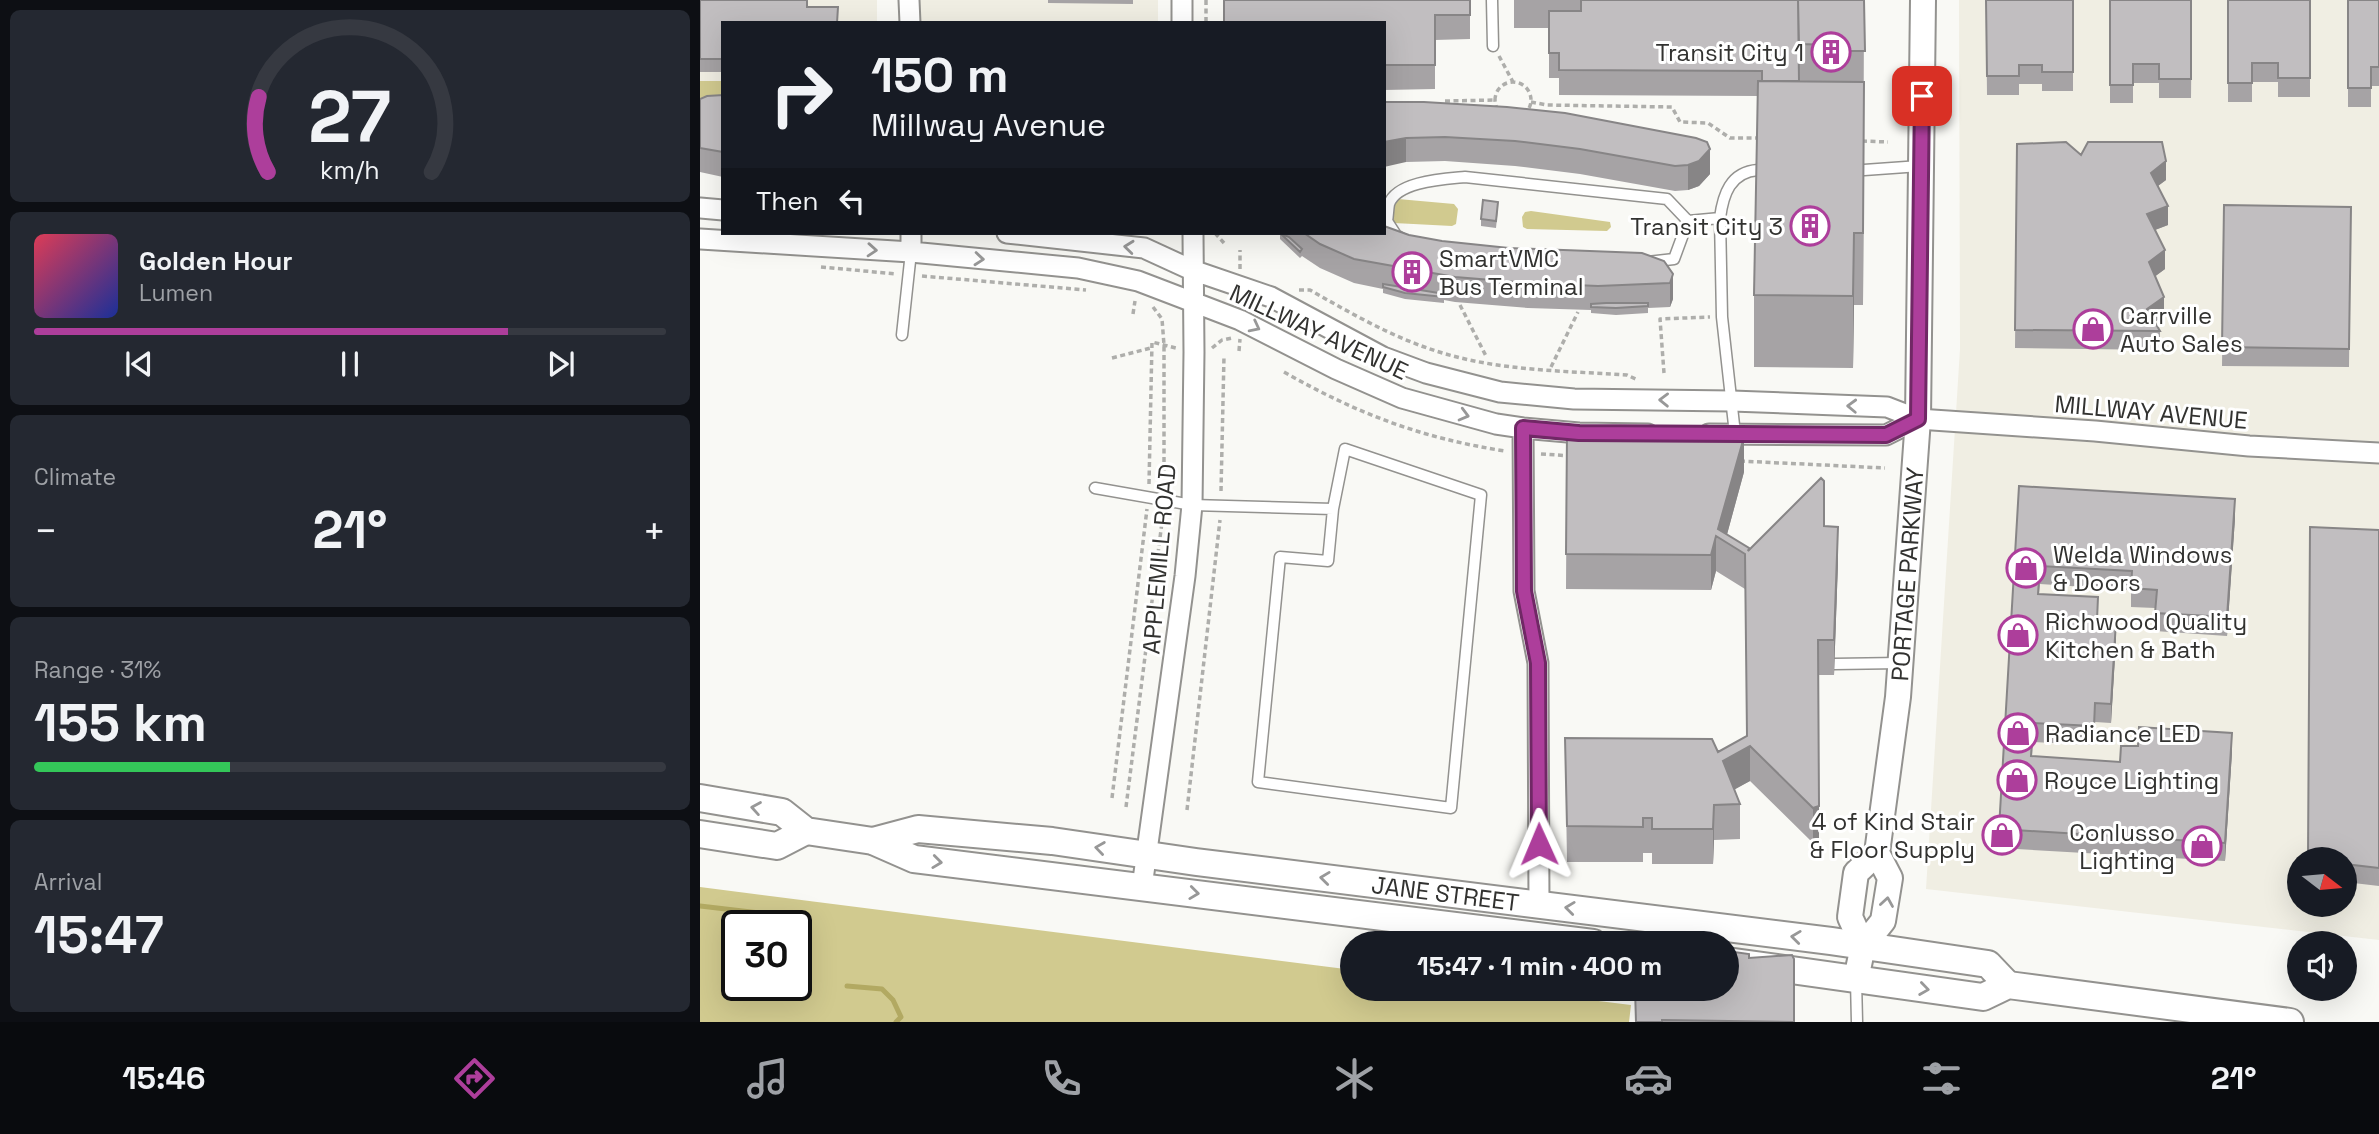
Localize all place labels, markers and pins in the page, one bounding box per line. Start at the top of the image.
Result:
building icon: Transit City 1 [1810,31,1852,73]
place label: Transit City 1 [1656,37,1804,68]
pin [1892,66,1952,126]
building icon: Transit City 3 [1789,205,1831,247]
place label: Transit City 3 [1630,211,1783,242]
place label: SmartVMC Bus Terminal [1439,243,1584,302]
building icon: SmartVMC Bus Terminal [1391,251,1433,293]
place label: Carrville Auto Sales [2120,300,2243,359]
shop icon: Carrville Auto Sales [2072,308,2114,350]
place label: Welda Windows & Doors [2053,539,2232,598]
shop icon: Welda Windows & Doors [2005,547,2047,589]
place label: Richwood Quality Kitchen & Bath [2045,606,2247,665]
shop icon: Richwood Quality Kitchen & Bath [1997,614,2039,656]
shop icon: Radiance LED [1997,712,2039,754]
place label: Radiance LED [2045,718,2201,749]
shop icon: Royce Lighting [1996,759,2038,801]
place label: Royce Lighting [2044,765,2219,796]
place label: 4 of Kind Stair & Floor Supply [1810,806,1975,865]
shop icon: 4 of Kind Stair & Floor Supply [1981,814,2023,856]
place label: Conlusso Lighting [2069,817,2175,876]
shop icon: Conlusso Lighting [2181,825,2223,867]

